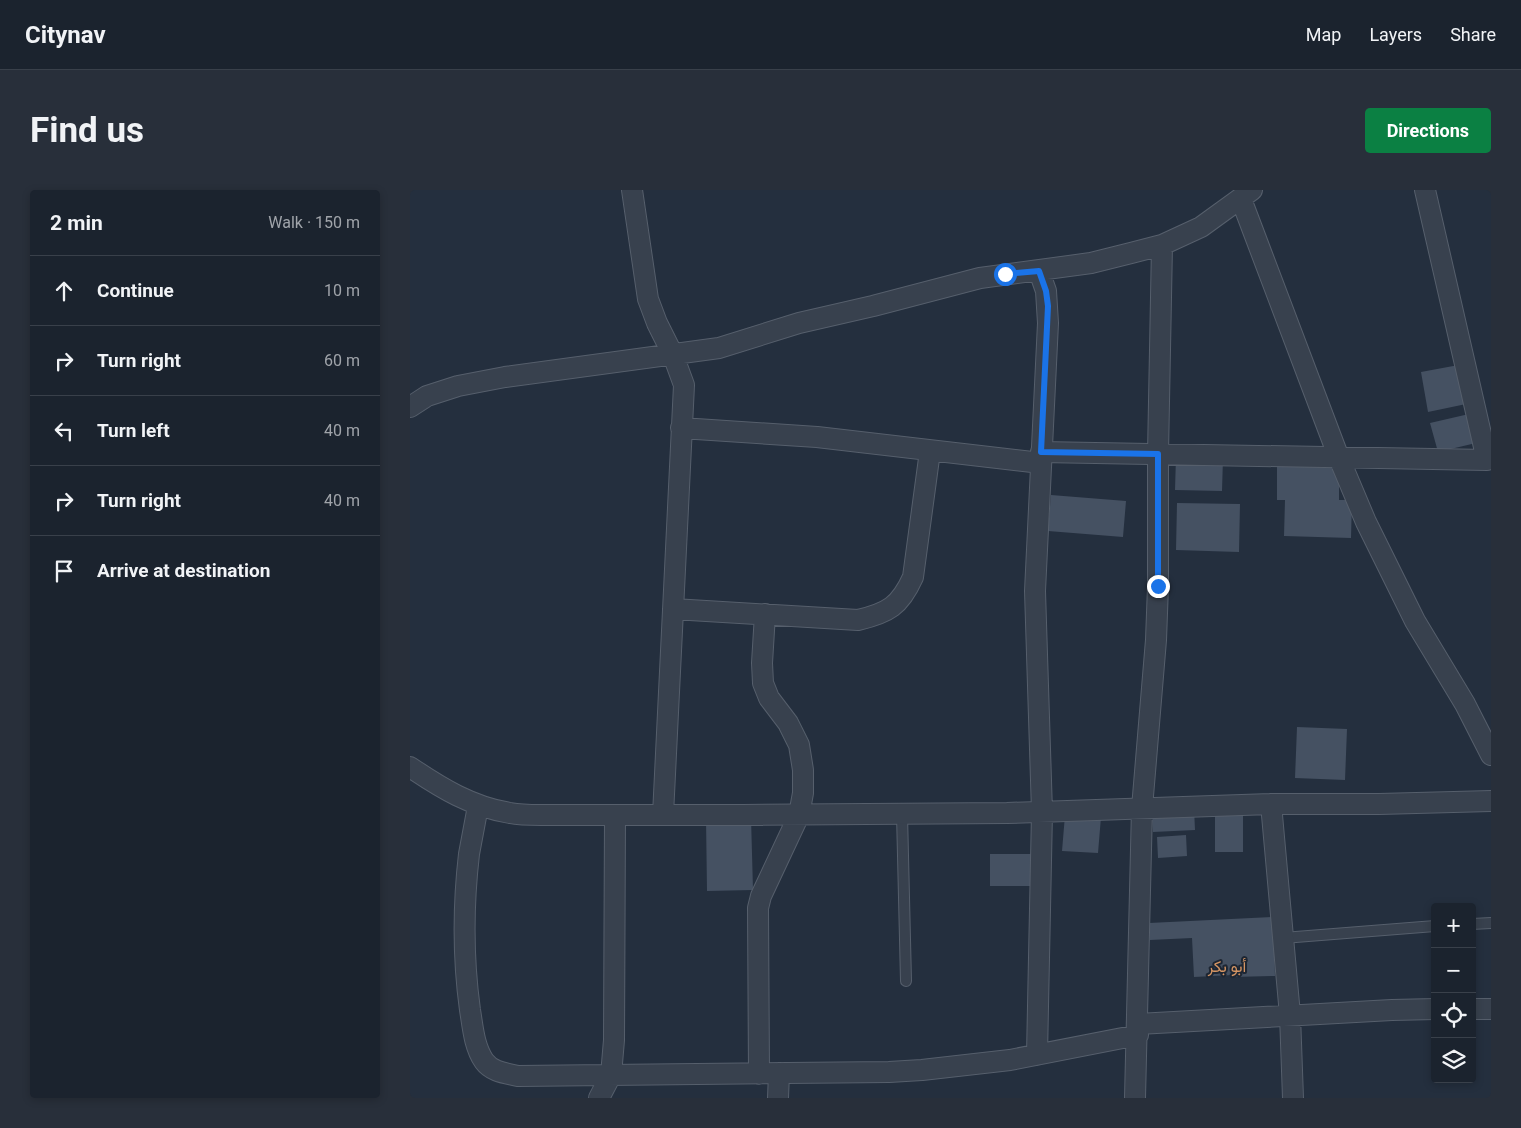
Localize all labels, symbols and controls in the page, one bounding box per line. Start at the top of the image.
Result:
text: Citynav [25,21,106,49]
text: Map [1306,24,1341,45]
text: Layers [1369,24,1422,45]
text: Share [1450,24,1496,45]
button: Directions [1365,108,1491,153]
text: Find us [30,110,144,151]
text: 2 min [50,211,103,235]
text: Walk · 150 m [268,213,360,232]
route start [994,263,1017,286]
icon: ahead [50,277,78,305]
text: Continue [97,279,174,302]
text: 10 m [324,281,360,300]
icon: right [50,347,78,375]
text: Turn right [97,349,181,372]
text: 60 m [324,351,360,370]
icon: left [50,417,78,445]
text: Turn left [97,419,170,442]
text: 40 m [324,421,360,440]
icon: right [50,487,78,515]
text: Turn right [97,489,181,512]
text: 40 m [324,491,360,510]
icon: arrive [50,557,78,585]
text: Arrive at destination [97,559,270,582]
route end [1147,575,1170,598]
map controls [1431,903,1476,1083]
button: + [1431,903,1476,948]
button: − [1431,948,1476,993]
district label: أبو بكر [1207,957,1247,977]
button: locate [1431,993,1476,1038]
button: layers [1431,1038,1476,1083]

